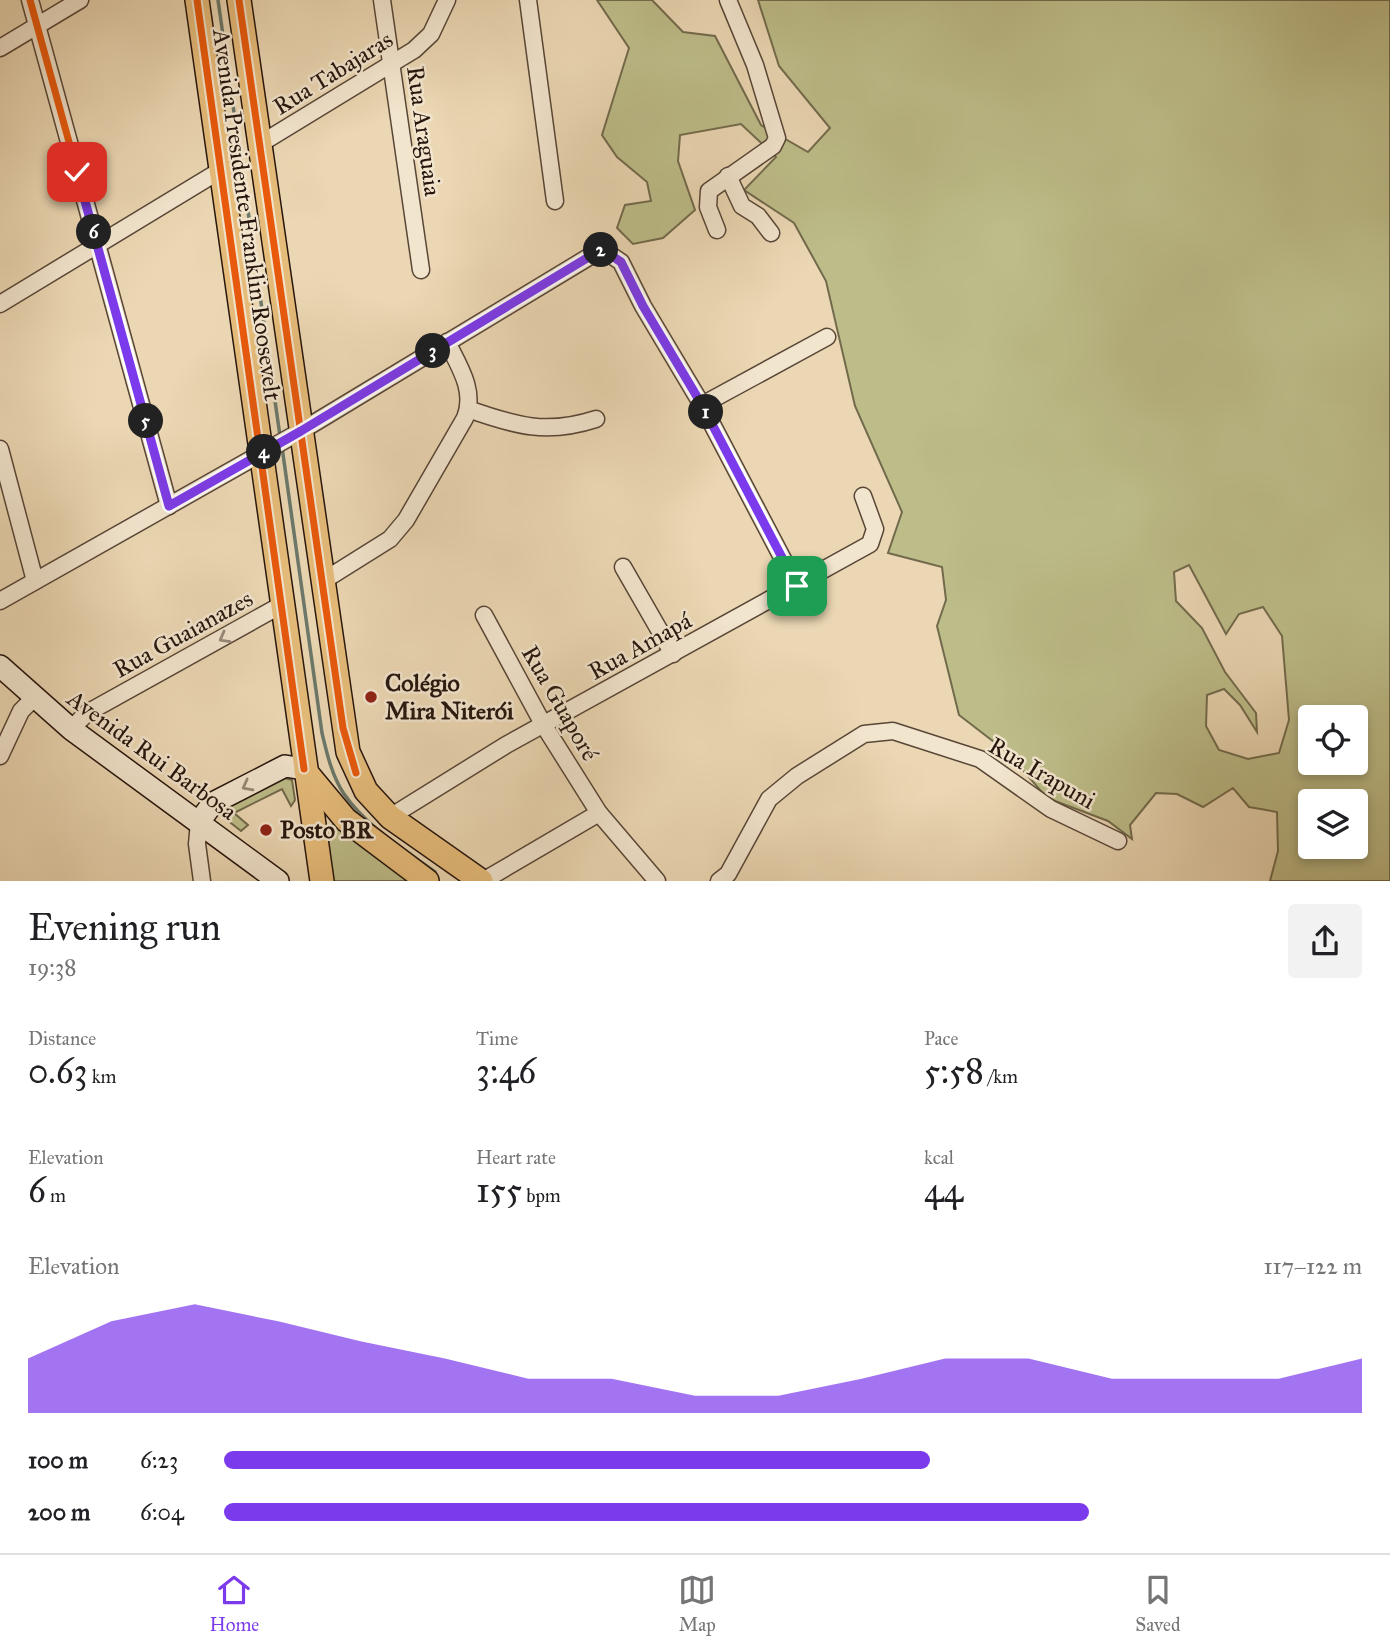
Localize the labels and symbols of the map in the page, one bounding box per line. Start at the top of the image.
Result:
street label: Rua Tabajaras [268,24,398,122]
street label: Avenida Presidente Franklin Roosevelt [206,26,288,403]
street label: Rua Araguaia [400,64,448,199]
pin [47,142,107,202]
pin: 6 [76,215,112,250]
pin: 2 [584,232,618,268]
pin: 3 [416,334,450,368]
pin: 1 [688,394,724,430]
pin: 5 [128,404,164,438]
pin: 4 [246,434,282,470]
pin [767,556,827,616]
street label: Rua Guaianazes [108,583,258,685]
street label: Rua Amapá [583,605,698,687]
one-way arrow [218,630,231,643]
street label: Rua Guaporé [515,640,605,766]
place label: Colégio Mira Niterói [385,668,514,726]
street label: Avenida Rui Barbosa [61,683,243,827]
marker: Colégio Mira Niterói [363,689,379,705]
street label: Rua Irapuni [983,730,1101,816]
one-way arrow [242,777,254,791]
place label: Posto BR [280,815,374,845]
marker: Posto BR [258,822,274,838]

